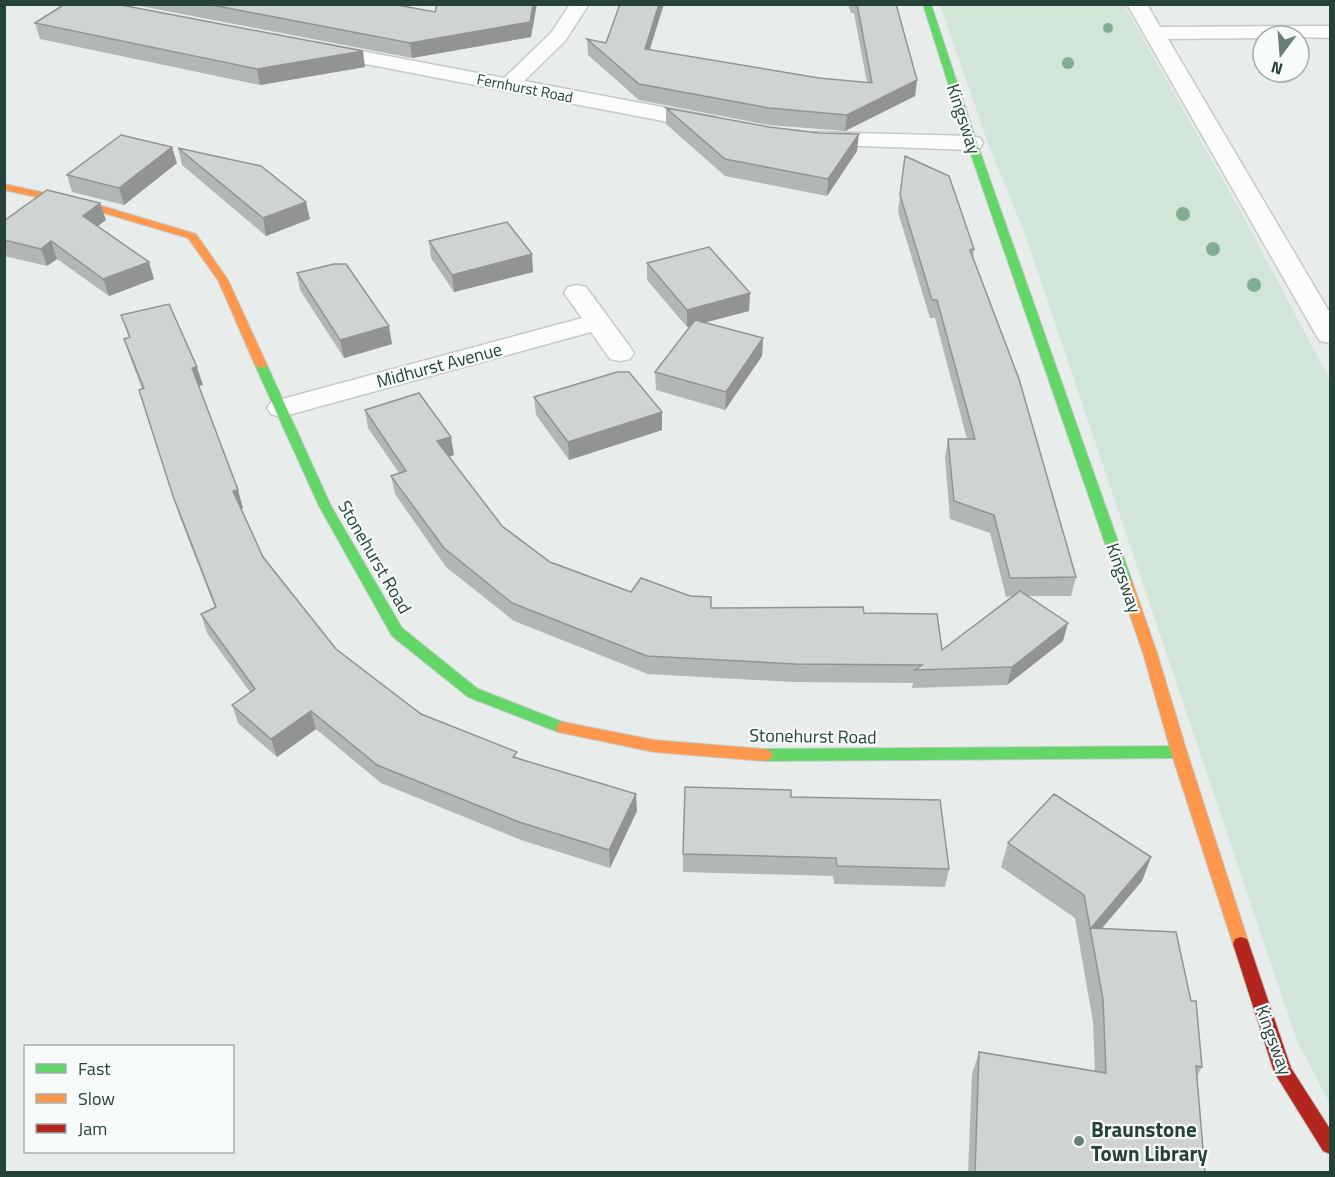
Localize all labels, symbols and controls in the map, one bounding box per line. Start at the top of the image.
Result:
north arrow [1251,24,1311,84]
text: N [1268,55,1286,81]
street label: Fernhurst Road [475,67,575,109]
street label: Kingsway [940,80,988,158]
street label: Midhurst Avenue [373,335,505,395]
street label: Stonehurst Road [331,495,419,619]
street label: Kingsway [1099,539,1149,617]
street label: Stonehurst Road [749,721,877,751]
street label: Kingsway [1249,1001,1299,1079]
legend [24,1045,234,1153]
text: Fast [78,1055,111,1082]
text: Slow [78,1085,115,1112]
place label: Braunstone Town Library [1091,1113,1208,1169]
text: Jam [78,1115,107,1142]
marker: Braunstone Town Library [1072,1134,1086,1148]

